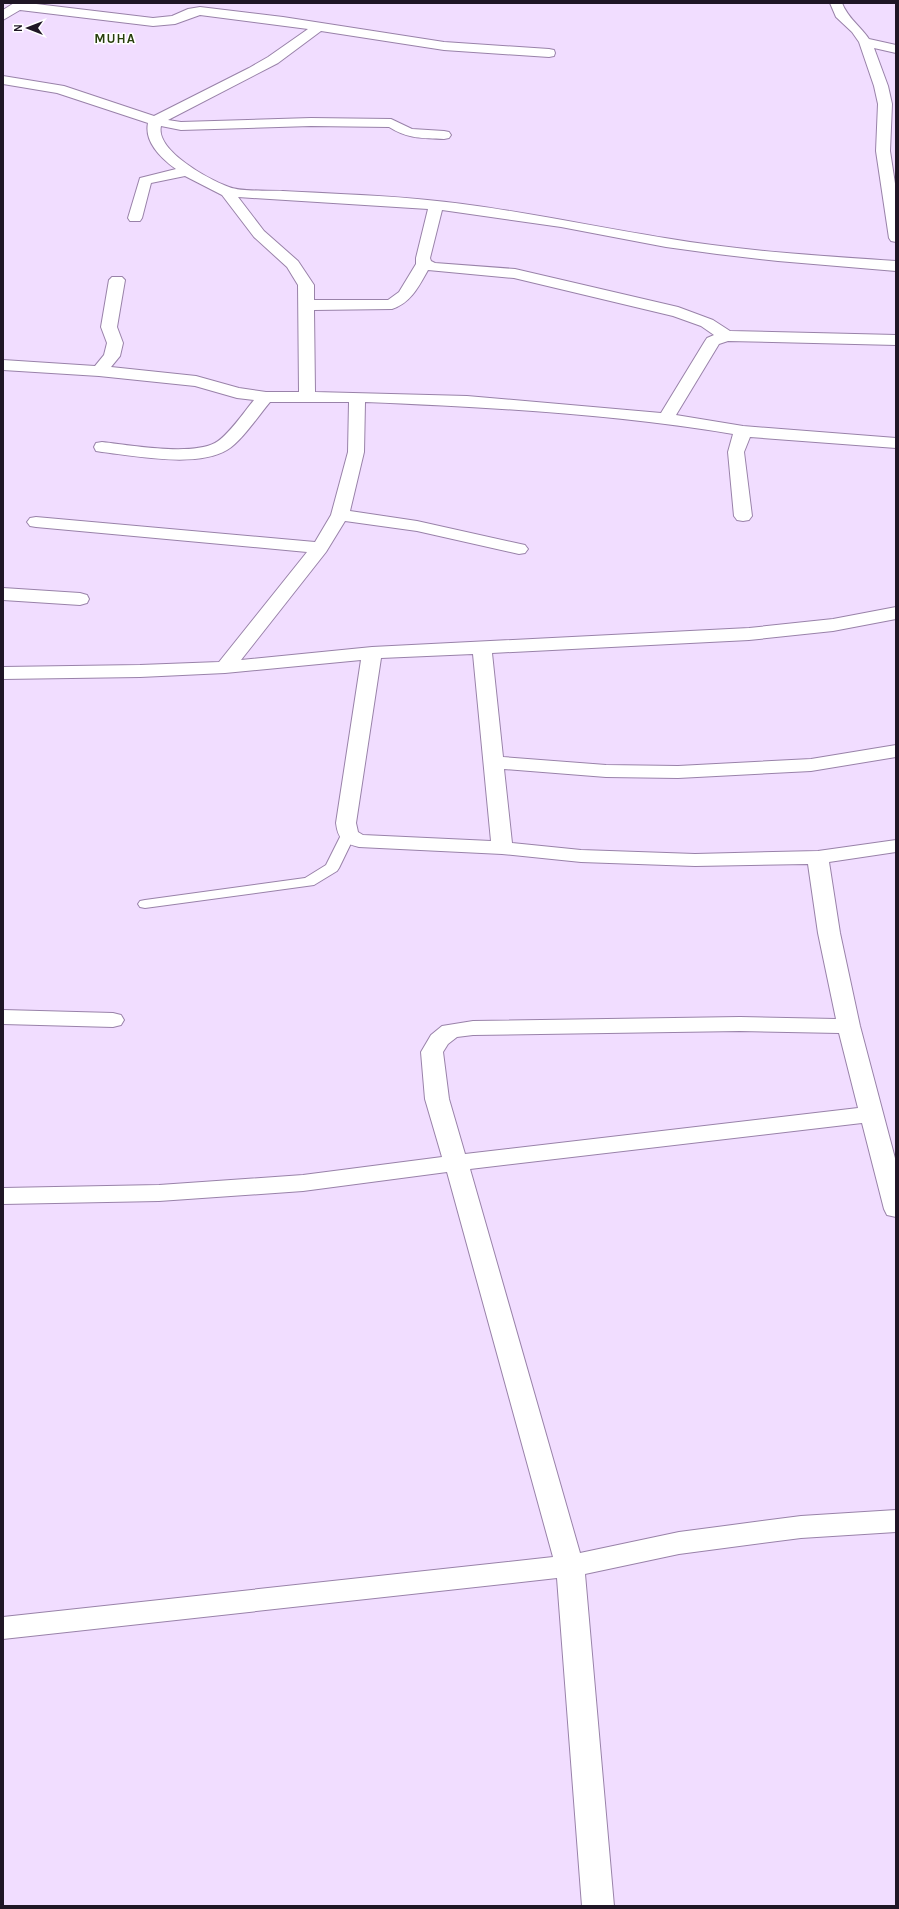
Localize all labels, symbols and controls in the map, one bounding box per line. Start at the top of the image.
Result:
north arrow [8,8,48,48]
text: N [12,24,25,32]
district label: MUHA [94,31,136,46]

